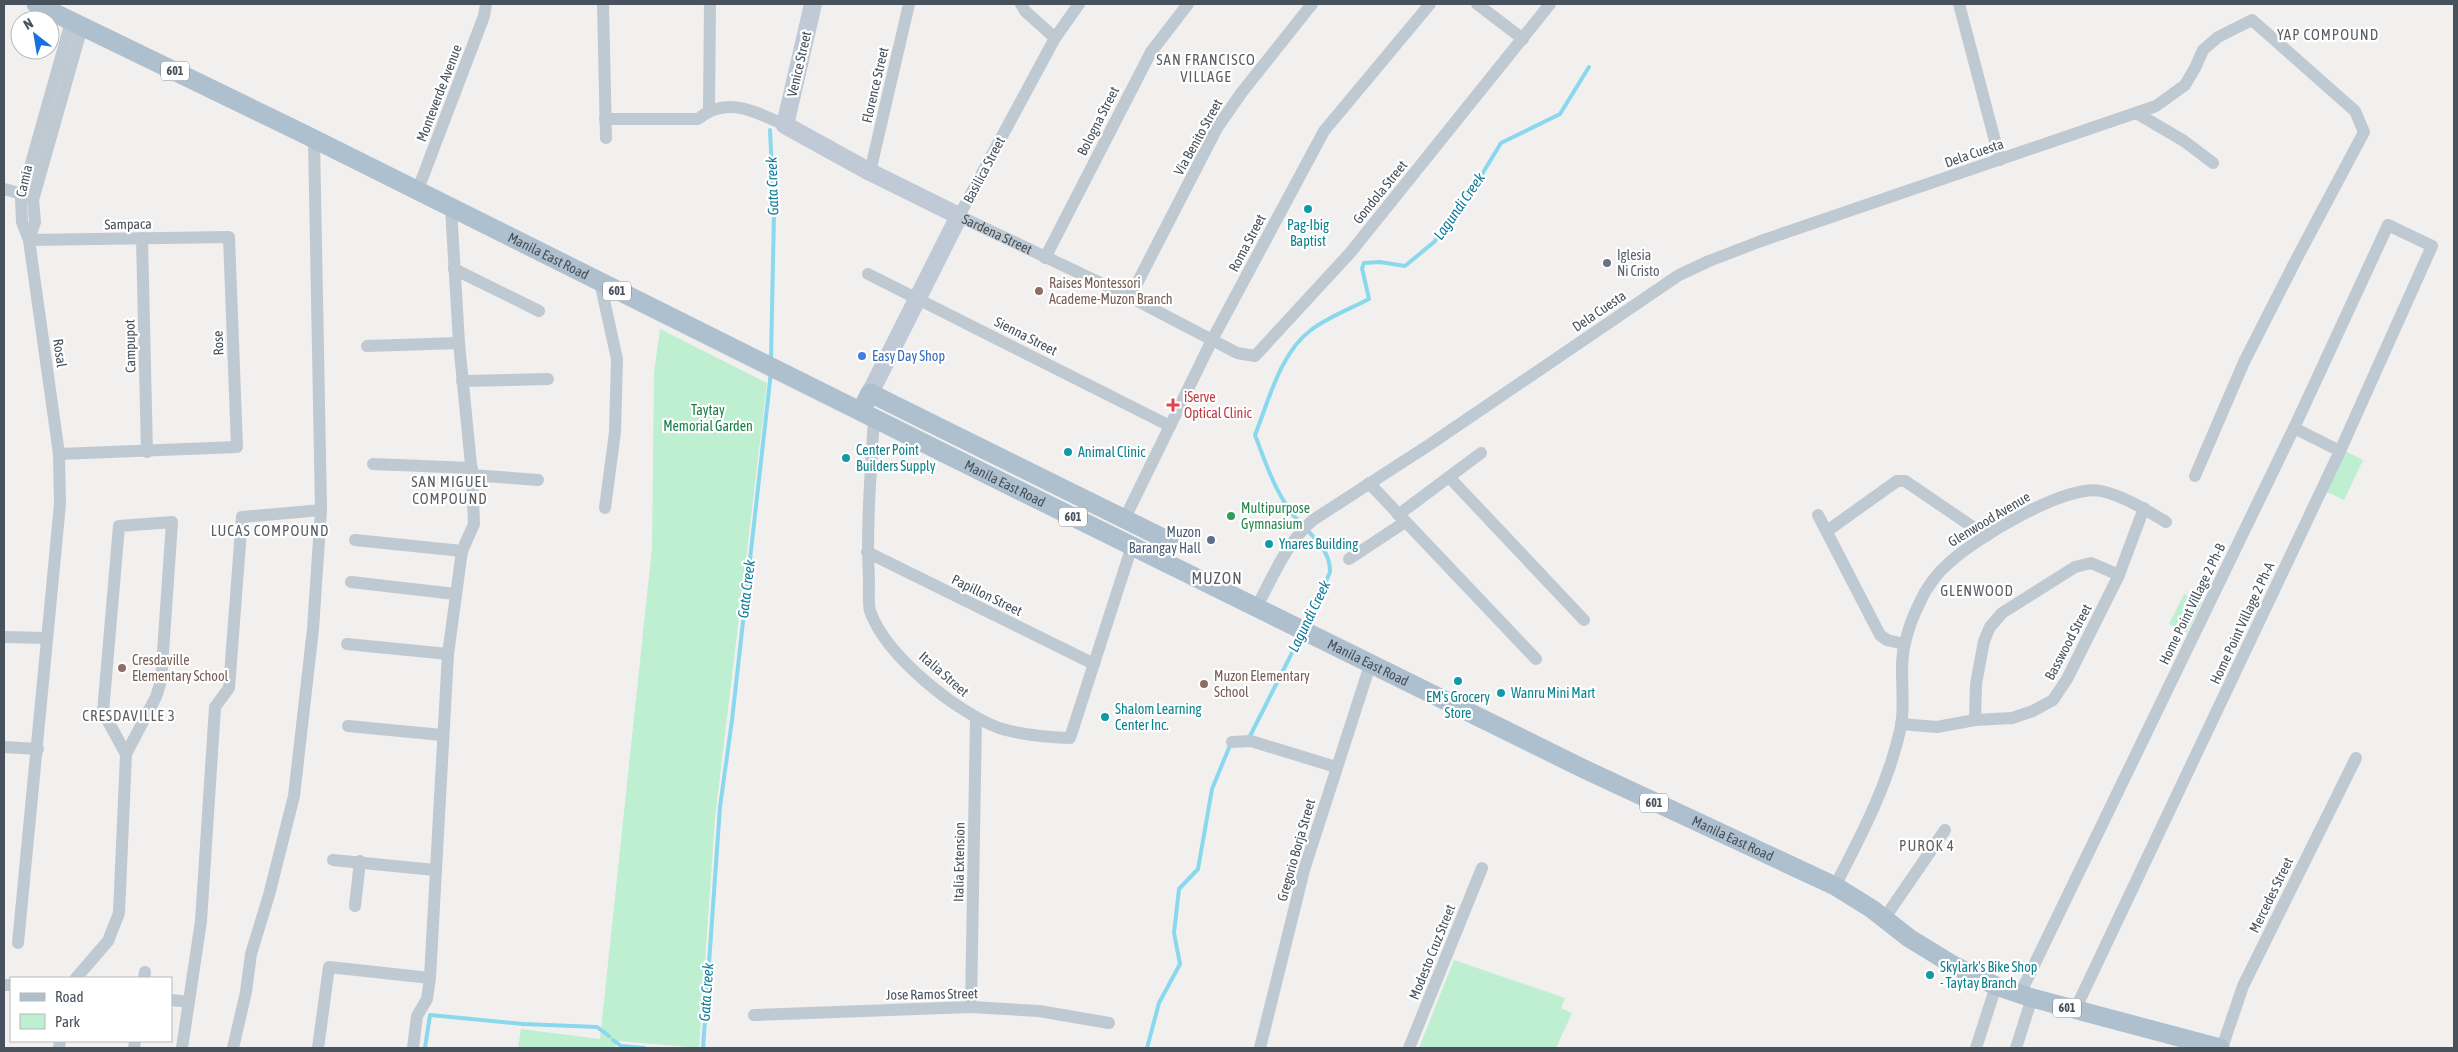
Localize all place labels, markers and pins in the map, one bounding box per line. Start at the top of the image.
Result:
marker: Pag-Ibig Baptist [1302,203,1314,215]
place label: Pag-Ibig Baptist [1287,217,1329,249]
place label: Iglesia Ni Cristo [1617,247,1659,279]
marker: Iglesia Ni Cristo [1601,257,1613,269]
place label: Raises Montessori Academe-Muzon Branch [1049,275,1173,307]
marker: Raises Montessori Academe-Muzon Branch [1033,285,1045,297]
place label: Easy Day Shop [872,348,945,364]
marker: Easy Day Shop [856,350,868,362]
place label: iServe Optical Clinic [1184,389,1253,421]
marker: iServe Optical Clinic [1166,398,1180,412]
place label: Center Point Builders Supply [856,442,936,474]
place label: Animal Clinic [1078,444,1146,460]
marker: Animal Clinic [1062,446,1074,458]
marker: Center Point Builders Supply [840,452,852,464]
place label: Multipurpose Gymnasium [1241,500,1310,532]
marker: Multipurpose Gymnasium [1225,510,1237,522]
place label: Muzon Barangay Hall [1129,524,1201,556]
marker: Muzon Barangay Hall [1205,534,1217,546]
place label: Ynares Building [1279,536,1358,552]
marker: Ynares Building [1263,538,1275,550]
place label: Cresdaville Elementary School [132,652,228,684]
marker: Cresdaville Elementary School [116,662,128,674]
place label: Muzon Elementary School [1214,668,1310,700]
marker: EM's Grocery Store [1452,675,1464,687]
marker: Muzon Elementary School [1198,678,1210,690]
place label: Wanru Mini Mart [1511,685,1595,701]
marker: Wanru Mini Mart [1495,687,1507,699]
place label: EM's Grocery Store [1426,689,1490,721]
place label: Shalom Learning Center Inc. [1115,701,1202,733]
marker: Shalom Learning Center Inc. [1099,711,1111,723]
place label: Skylark's Bike Shop - Taytay Branch [1940,959,2038,991]
marker: Skylark's Bike Shop - Taytay Branch [1924,969,1936,981]

